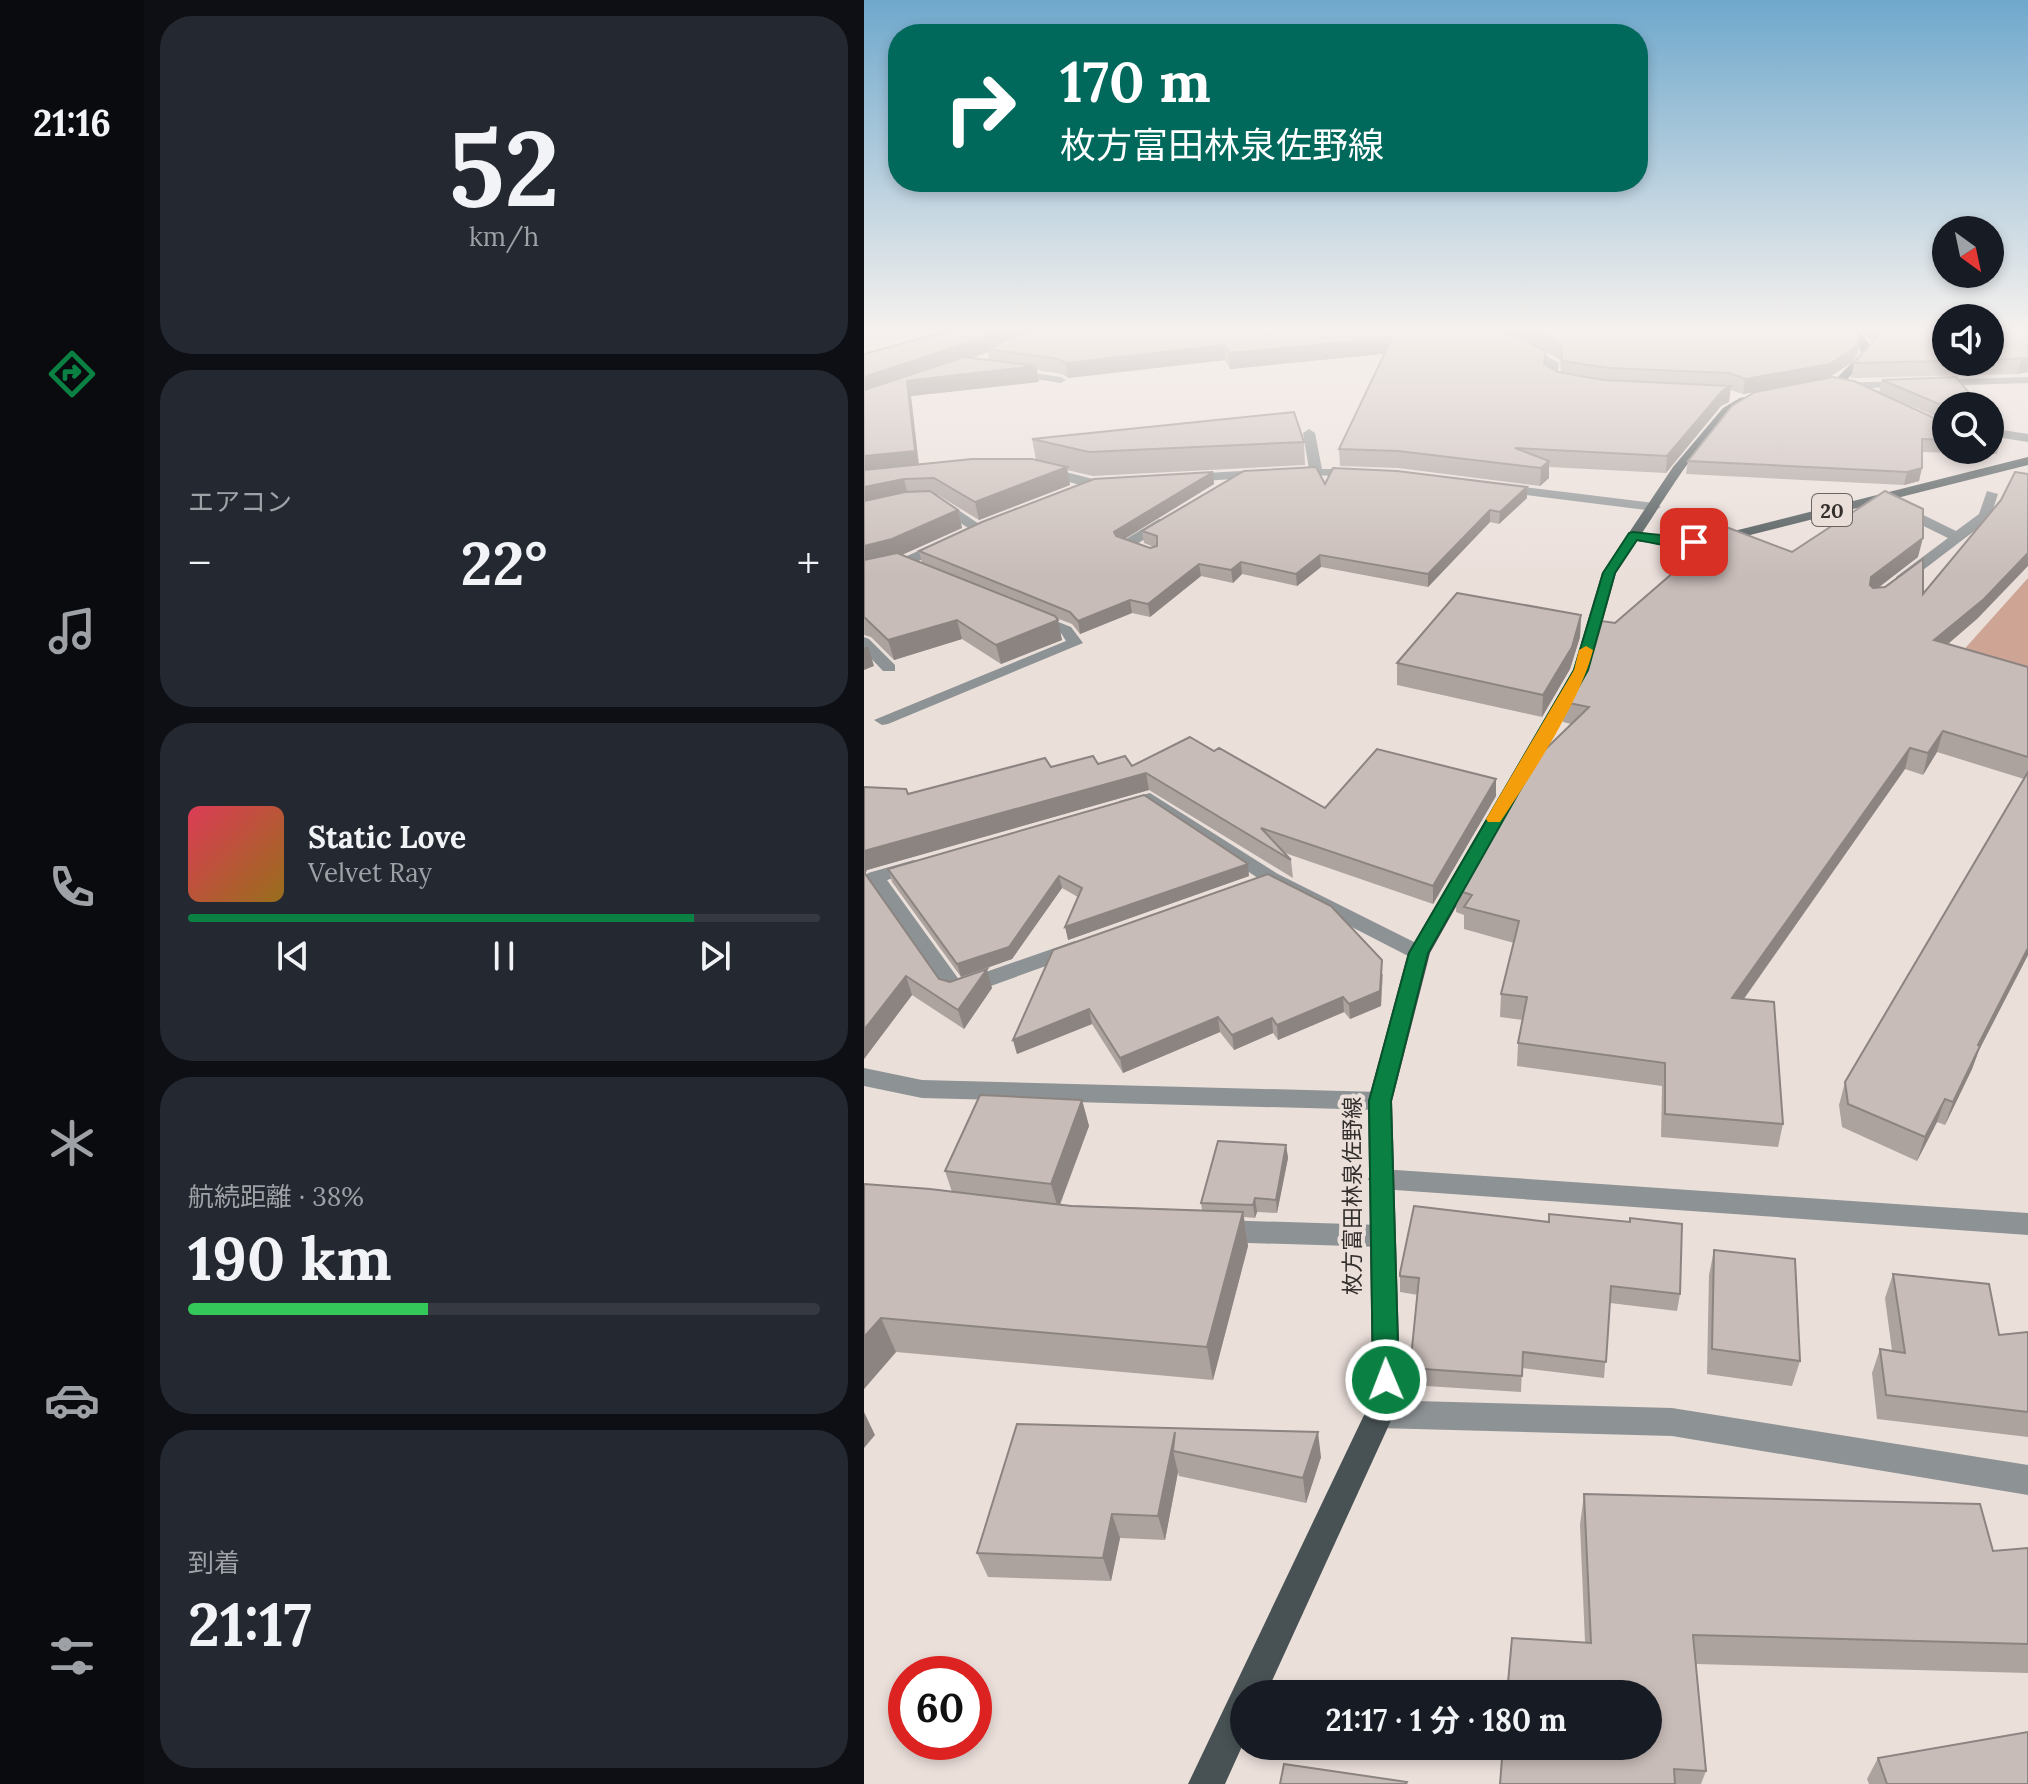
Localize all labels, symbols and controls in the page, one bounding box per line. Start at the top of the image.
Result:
text: 170 m [1060,46,1211,117]
icon: right [928,56,1032,160]
text: 21:16 [33,100,111,146]
text: 52 [448,101,560,234]
text: 枚方富田林泉佐野線 [1060,122,1384,168]
north arrow [1932,216,2004,288]
map controls [1932,216,2004,464]
text: km/h [469,220,539,253]
button: sound [1932,304,2004,376]
icon: directions [44,346,100,402]
button: search [1932,392,2004,464]
text: エアコン [188,485,292,518]
road number: 20 [1812,494,1852,526]
pin [1660,508,1728,576]
icon: arrive [1672,520,1716,564]
text: 22° [461,525,547,601]
text: − [188,535,211,591]
text: + [797,535,820,591]
icon: music [44,603,100,659]
text: Static Love [308,818,466,856]
text: Velvet Ray [308,856,432,889]
icon: phone [44,859,100,915]
icon: previous [271,934,315,978]
icon: pause [482,934,526,978]
icon: next [693,934,737,978]
street label: 枚方富田林泉佐野線 [1338,1097,1366,1295]
icon: climate [44,1115,100,1171]
text: 航続距離 · 38% [188,1180,364,1213]
text: 190 km [188,1220,392,1296]
position arrow [1344,1338,1428,1422]
icon: car [44,1372,100,1428]
text: 到着 [188,1546,240,1579]
text: 21:17 [188,1586,312,1662]
icon: filters [44,1628,100,1684]
speed limit sign: 60 [888,1656,992,1760]
text: 21:17 · 1 分 · 180 m [1325,1701,1567,1739]

